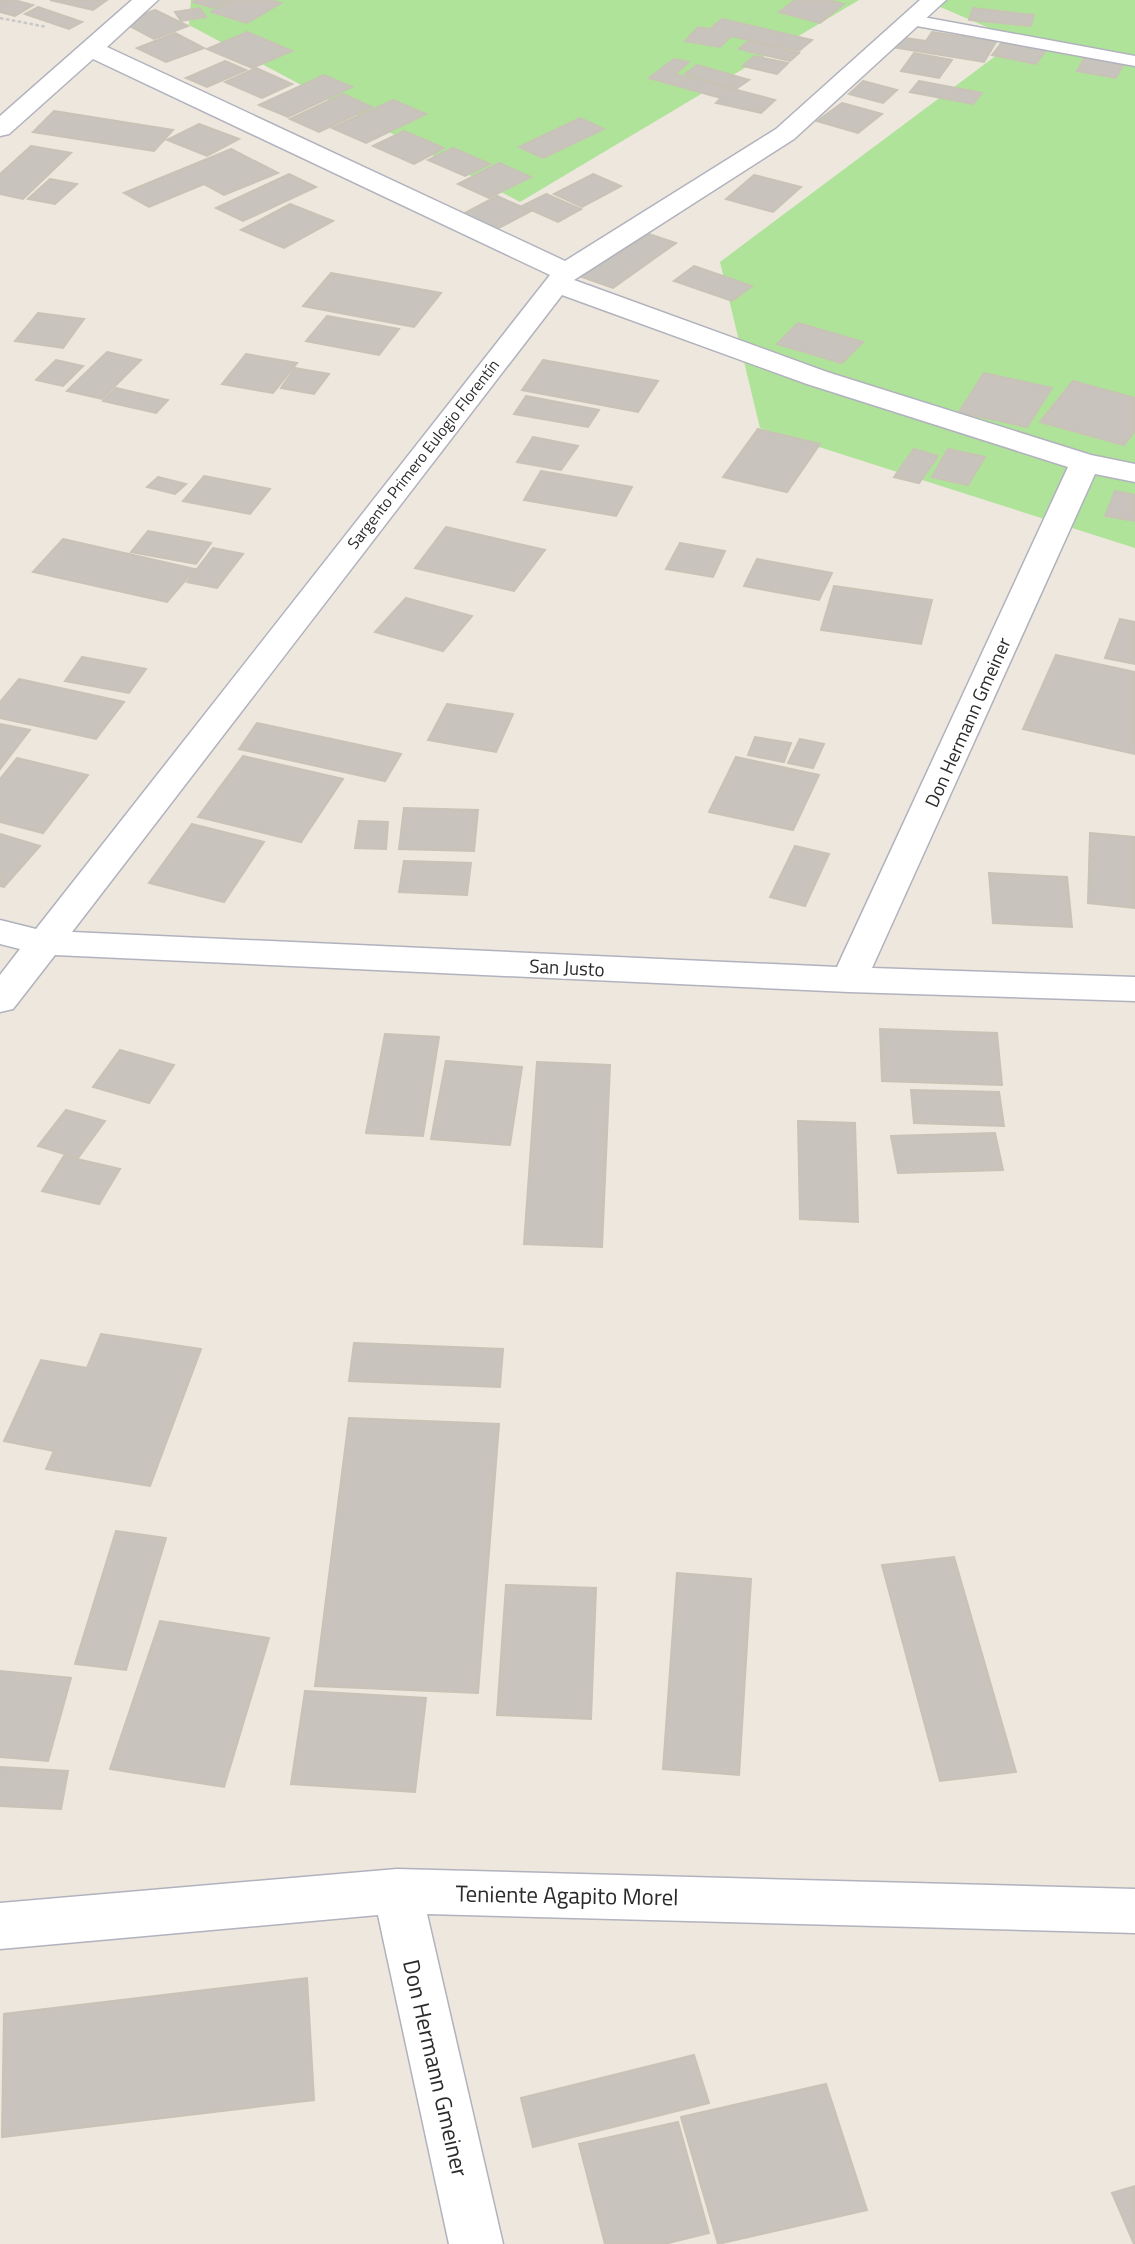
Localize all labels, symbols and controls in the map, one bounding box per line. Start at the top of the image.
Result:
street label: Sargento Primero Eulogio Florentín [341,354,505,554]
street label: Don Hermann Gmeiner [916,632,1018,812]
street label: San Justo [529,951,605,983]
street label: Teniente Agapito Morel [455,1876,679,1914]
street label: Don Hermann Gmeiner [394,1956,478,2180]

